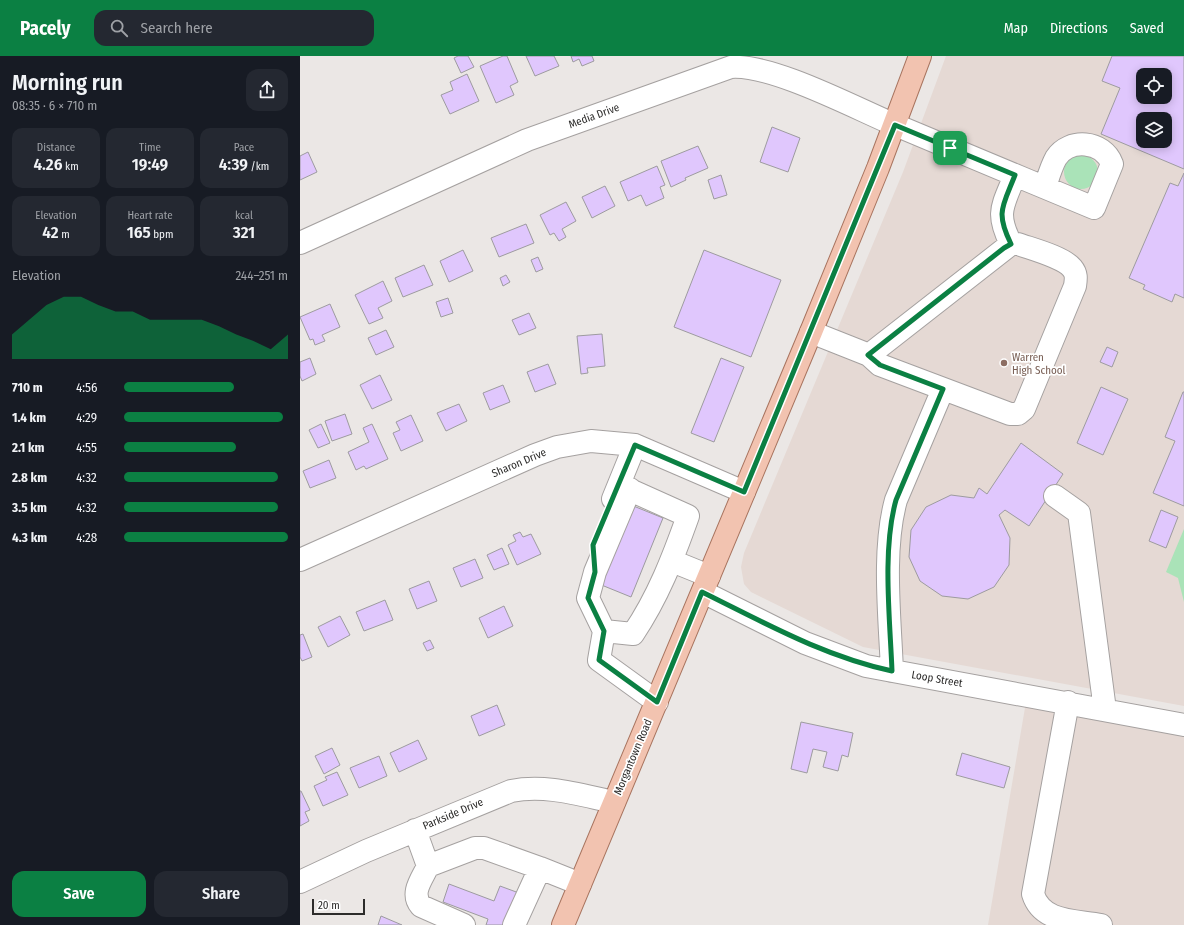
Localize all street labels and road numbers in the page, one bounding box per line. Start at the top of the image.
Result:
street label: Media Drive [567,101,621,131]
street label: Sharon Drive [490,446,548,480]
street label: Loop Street [910,668,964,690]
street label: Morgantown Road [611,717,655,797]
street label: Parkside Drive [421,795,485,833]

